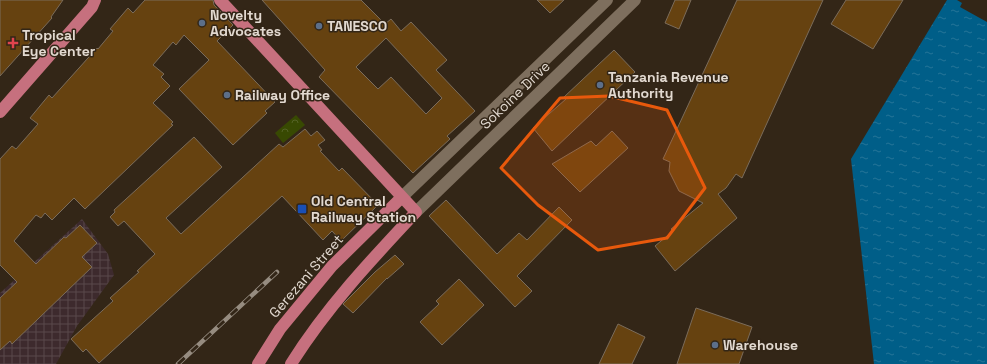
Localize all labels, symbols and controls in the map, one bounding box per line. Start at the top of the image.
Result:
place label: Novelty Advocates [210,6,281,40]
place label: TANESCO [327,17,387,35]
marker: Novelty Advocates [197,18,207,28]
marker: TANESCO [314,21,324,31]
place label: Tropical Eye Center [22,26,96,60]
marker: Tropical Eye Center [7,37,19,49]
street label: Sokoine Drive [476,57,554,133]
place label: Tanzania Revenue Authority [608,68,729,102]
marker: Tanzania Revenue Authority [595,80,605,90]
place label: Railway Office [235,86,330,104]
marker: Railway Office [222,90,232,100]
place label: Old Central Railway Station [311,192,416,226]
marker: Old Central Railway Station [296,203,308,215]
street label: Gerezani Street [265,231,347,321]
place label: Warehouse [723,336,798,354]
marker: Warehouse [710,340,720,350]

